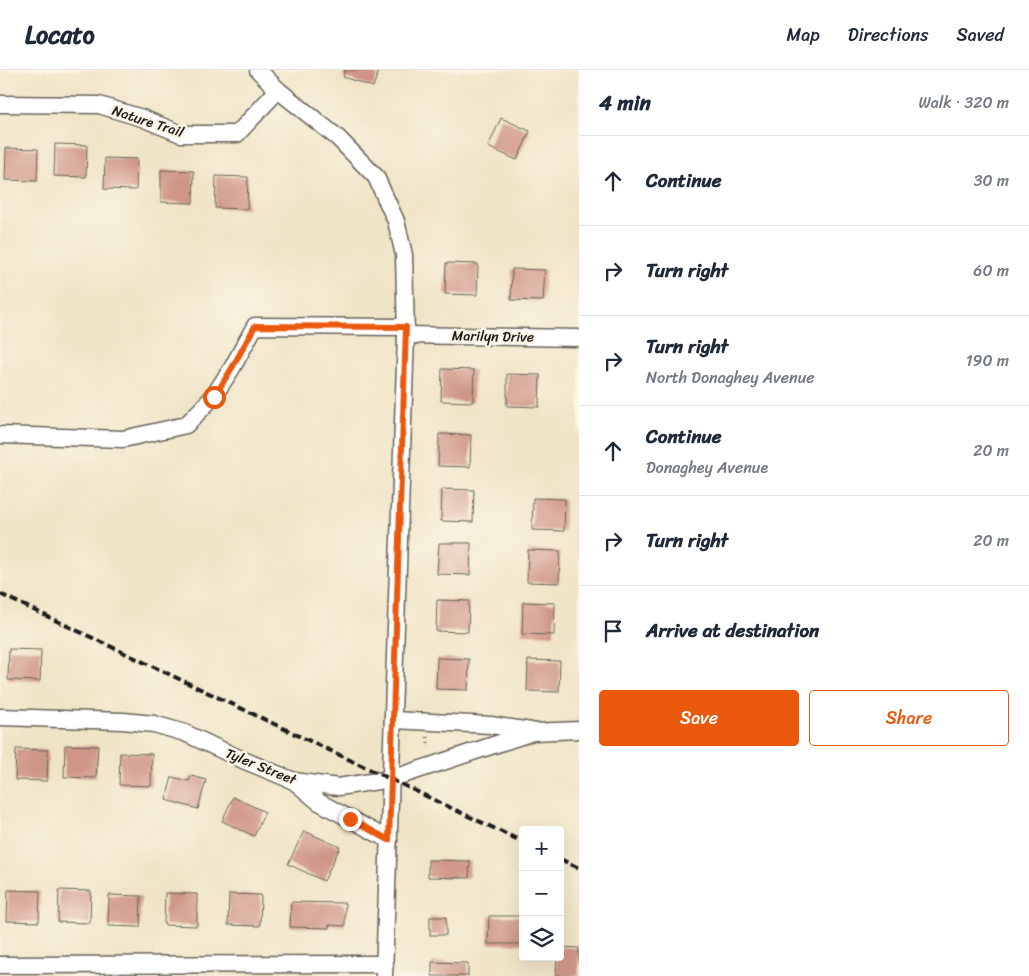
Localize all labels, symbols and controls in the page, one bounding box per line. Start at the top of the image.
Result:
text: Locato [25,14,95,56]
text: Map [787,19,820,51]
text: Directions [848,19,929,51]
text: Saved [957,19,1004,51]
text: 4 min [599,84,651,122]
text: Walk · 320 m [918,88,1009,117]
street label: Nature Trail [109,98,188,145]
text: Continue [646,164,722,197]
text: 30 m [974,166,1009,195]
icon: ahead [599,167,627,195]
text: Turn right [646,254,728,287]
text: 60 m [973,256,1009,285]
icon: right [599,257,627,285]
street label: Marilyn Drive [452,323,534,350]
text: Turn right [646,330,728,363]
text: 190 m [966,346,1009,375]
icon: right [599,347,627,375]
text: North Donaghey Avenue [646,363,814,392]
route start [203,386,226,409]
text: Continue [646,420,722,453]
text: 20 m [973,436,1009,465]
icon: ahead [599,437,627,465]
text: Donaghey Avenue [646,453,768,482]
text: Turn right [646,524,728,557]
text: 20 m [973,526,1009,555]
icon: right [599,527,627,555]
text: Arrive at destination [646,614,819,647]
icon: arrive [599,617,627,645]
button: Save [599,690,799,746]
button: Share [809,690,1009,746]
street label: Tyler Street [222,741,301,793]
route end [339,808,362,831]
map controls [519,826,564,961]
button: + [519,826,564,871]
button: − [519,871,564,916]
button: layers [519,916,564,961]

